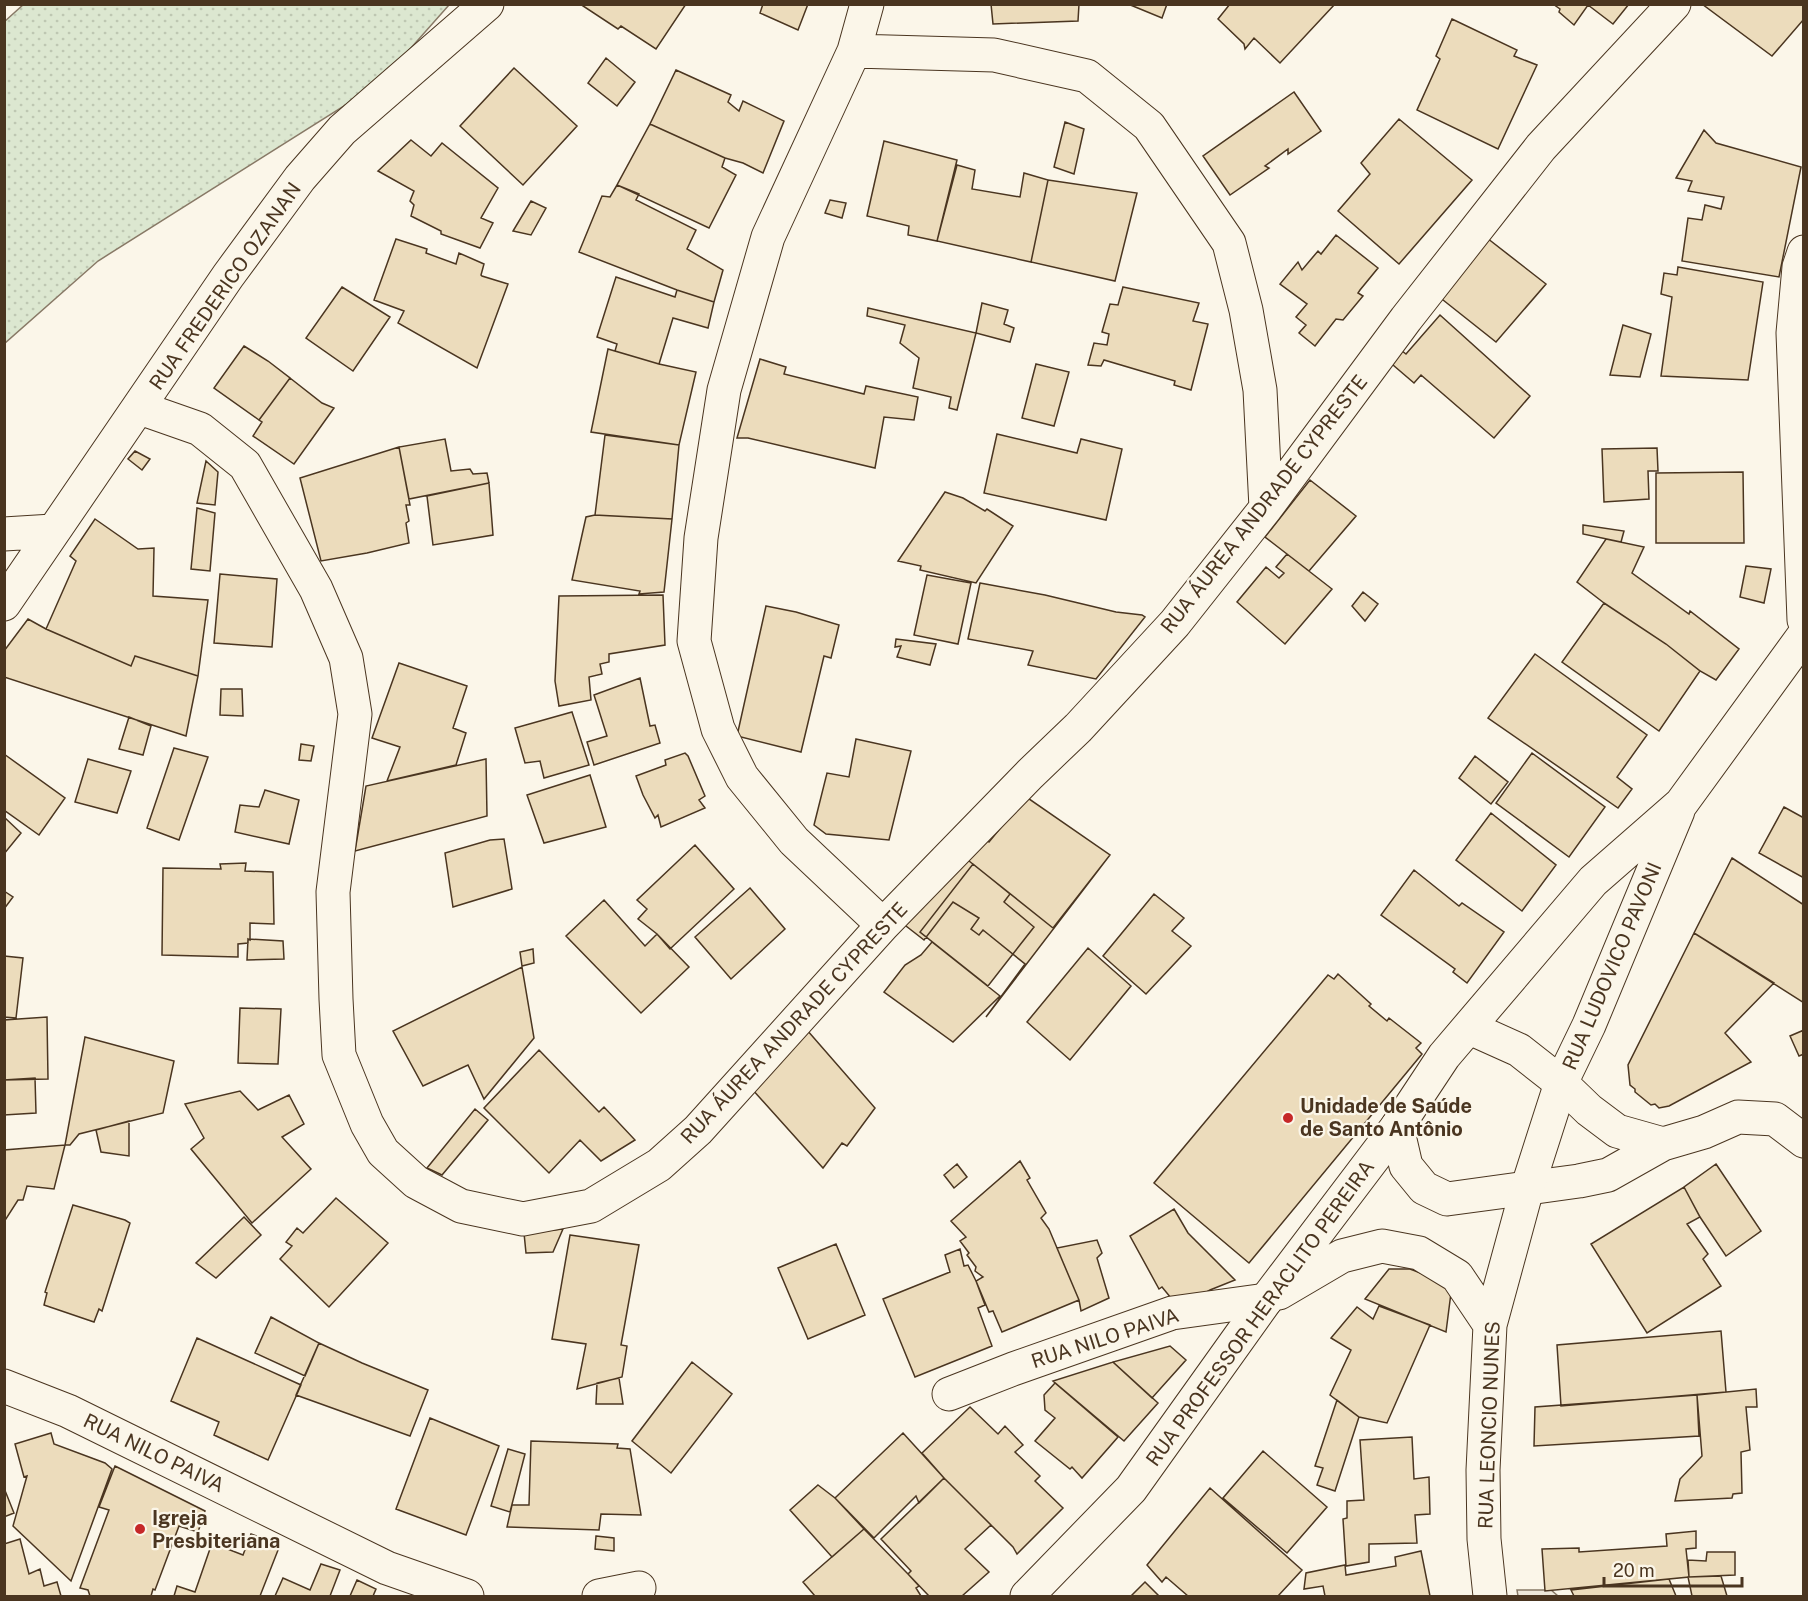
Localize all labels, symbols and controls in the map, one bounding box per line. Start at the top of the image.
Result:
street label: RUA FREDERICO OZANAN [144,178,306,394]
street label: RUA ÁUREA ANDRADE CYPRESTE [1155,369,1372,638]
street label: RUA LUDOVICO PAVONI [1557,859,1667,1073]
street label: RUA ÁUREA ANDRADE CYPRESTE [675,897,912,1149]
place label: Unidade de Saúde de Santo Antônio [1300,1094,1472,1141]
marker: Unidade de Saúde de Santo Antônio [1281,1111,1295,1125]
street label: RUA PROFESSOR HERACLITO PEREIRA [1141,1155,1379,1471]
street label: RUA NILO PAIVA [1028,1303,1182,1373]
street label: RUA LEONCIO NUNES [1473,1321,1505,1529]
street label: RUA NILO PAIVA [80,1409,228,1497]
place label: Igreja Presbiteriana [152,1506,280,1553]
marker: Igreja Presbiteriana [133,1522,147,1536]
scale bar [1604,1550,1742,1588]
text: 20 m [1613,1560,1655,1581]

